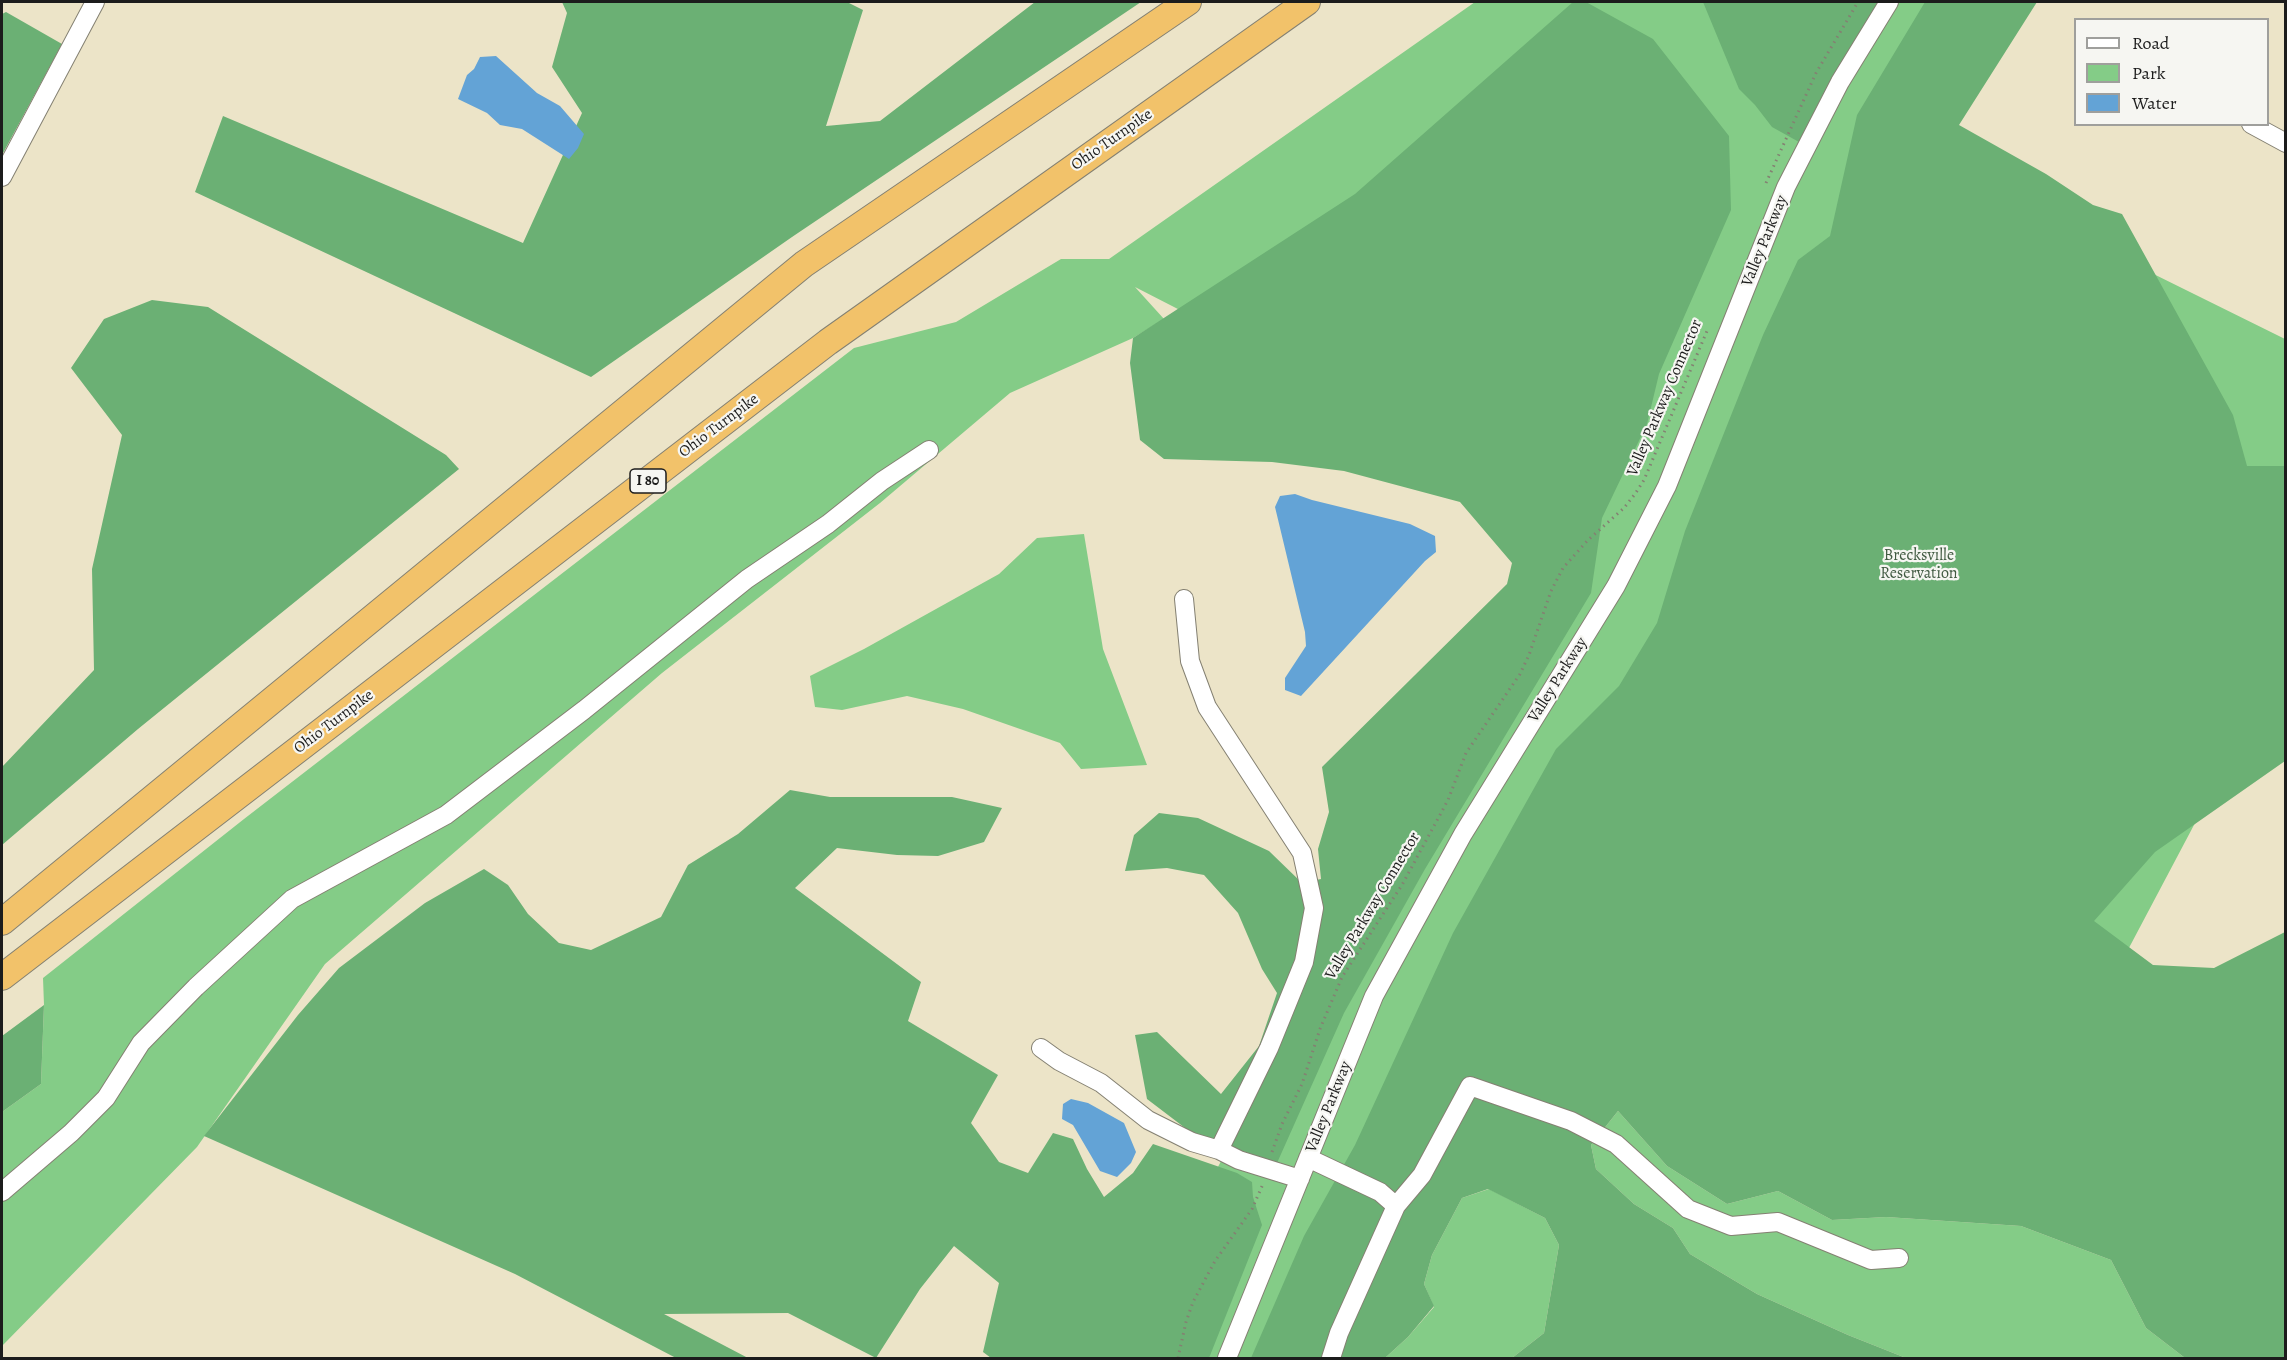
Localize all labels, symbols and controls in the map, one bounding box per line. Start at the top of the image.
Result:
legend [2074,18,2269,126]
text: Road [2132,31,2169,55]
text: Park [2132,61,2166,85]
text: Water [2132,91,2177,115]
street label: Ohio Turnpike [1068,105,1156,175]
street label: Valley Parkway [1738,193,1792,289]
street label: Valley Parkway Connector [1623,317,1707,479]
street label: Ohio Turnpike [675,390,763,462]
road number: I 80 [630,469,666,493]
park label: Brecksville Reservation [1880,546,1958,584]
street label: Valley Parkway [1524,634,1592,726]
street label: Ohio Turnpike [290,686,378,758]
street label: Valley Parkway Connector [1321,829,1425,983]
street label: Valley Parkway [1302,1059,1356,1155]

